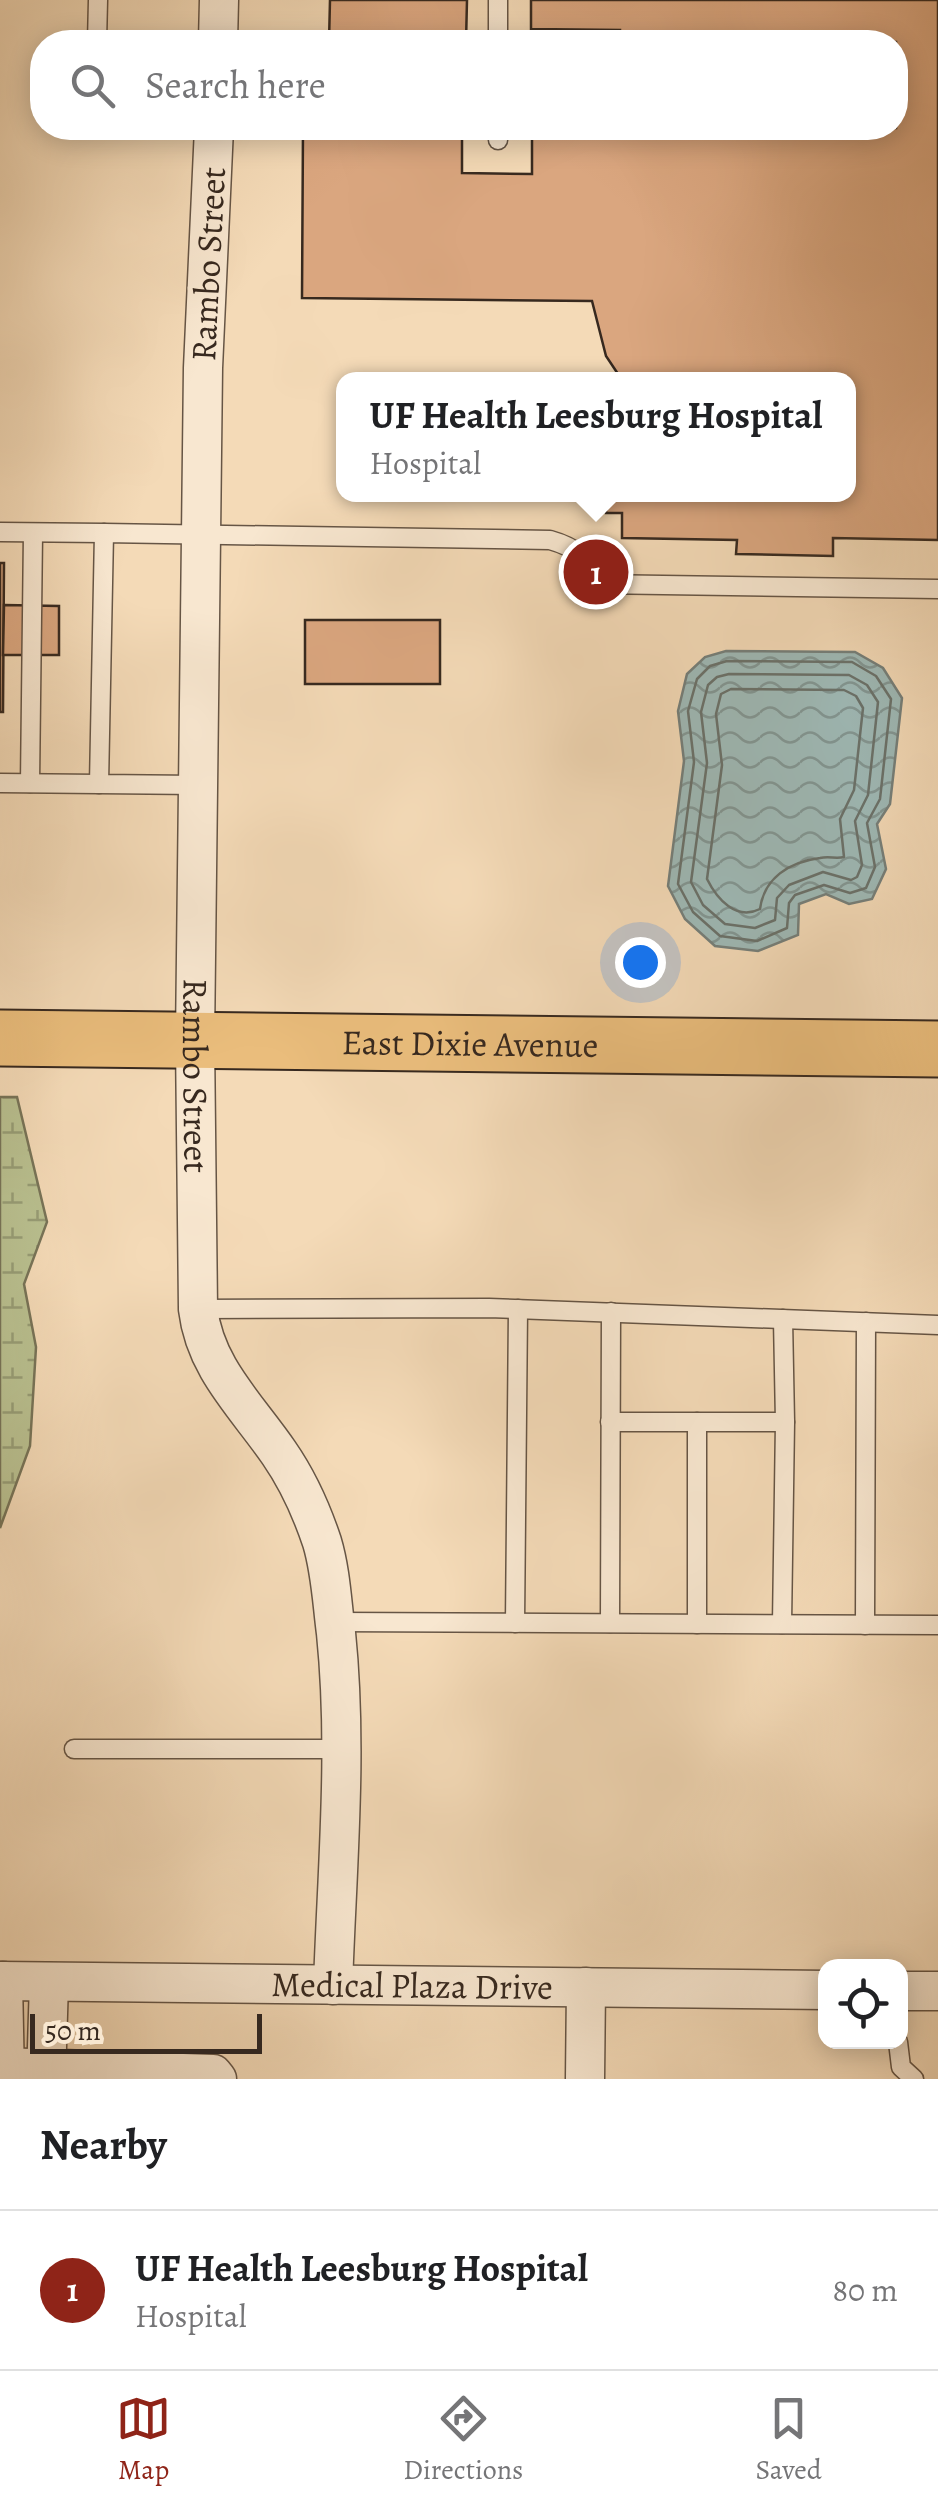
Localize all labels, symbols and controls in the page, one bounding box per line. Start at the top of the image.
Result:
search box [30,30,908,140]
icon: search [65,58,120,113]
text: Search here [145,59,326,111]
street label: Rambo Street [179,166,237,362]
popup [336,372,856,502]
text: UF Health Leesburg Hospital [370,389,822,441]
text: Hospital [370,441,481,485]
pin: 1 [564,534,628,610]
your location [615,937,666,988]
street label: Rambo Street [171,978,220,1173]
street label: East Dixie Avenue [341,1018,599,1069]
map controls [818,1959,908,2049]
button: locate [818,1959,908,2049]
street label: Medical Plaza Drive [271,1960,553,2011]
scale bar [30,2009,262,2054]
text: 50 m [45,2012,101,2050]
text: Nearby [40,2116,167,2173]
text: UF Health Leesburg Hospital [135,2242,588,2294]
text: 1 [67,2268,78,2312]
text: 80 m [832,2268,898,2312]
text: Hospital [135,2294,247,2338]
tab: Map [116,2391,171,2489]
tab: Directions [403,2391,523,2489]
tab: Saved [756,2391,822,2489]

